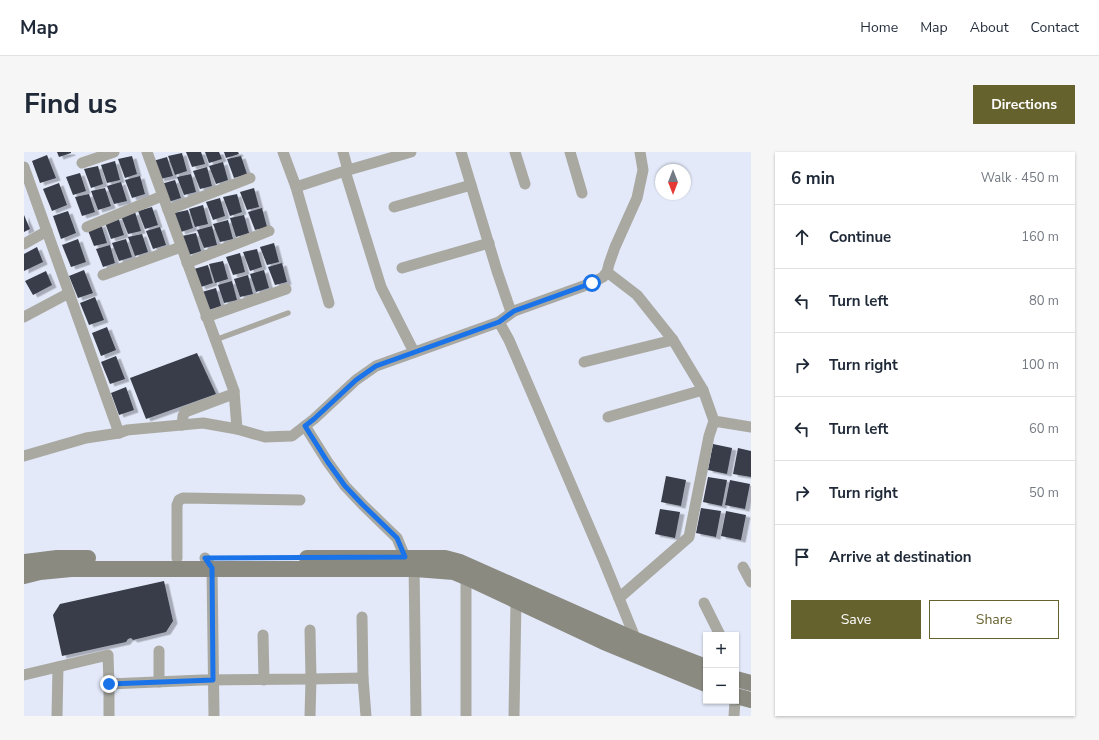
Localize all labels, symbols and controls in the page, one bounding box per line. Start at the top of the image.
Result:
text: Map [20,15,58,41]
text: Home [860,18,898,37]
text: Map [920,18,948,37]
text: About [970,18,1009,37]
text: Contact [1031,18,1079,37]
text: Find us [24,85,118,123]
button: Directions [973,85,1075,124]
north arrow [655,164,691,200]
text: 6 min [791,167,835,190]
text: Walk · 450 m [981,169,1059,187]
icon: ahead [791,226,813,248]
text: Continue [829,227,891,247]
text: 160 m [1021,228,1059,246]
route start [583,274,601,292]
icon: left [791,290,813,312]
text: Turn left [829,291,888,311]
text: 80 m [1029,292,1059,310]
icon: right [791,354,813,376]
text: Turn right [829,355,898,375]
text: 100 m [1021,356,1059,374]
icon: left [791,418,813,440]
text: Turn left [829,419,888,439]
text: 60 m [1029,420,1059,438]
icon: right [791,482,813,504]
text: Turn right [829,483,898,503]
text: 50 m [1029,484,1059,502]
icon: arrive [791,546,813,568]
text: Arrive at destination [829,547,972,567]
button: Save [791,600,921,639]
button: Share [929,600,1059,639]
map controls [703,632,739,704]
button: + [703,632,739,668]
button: − [703,668,739,704]
route end [100,675,118,693]

